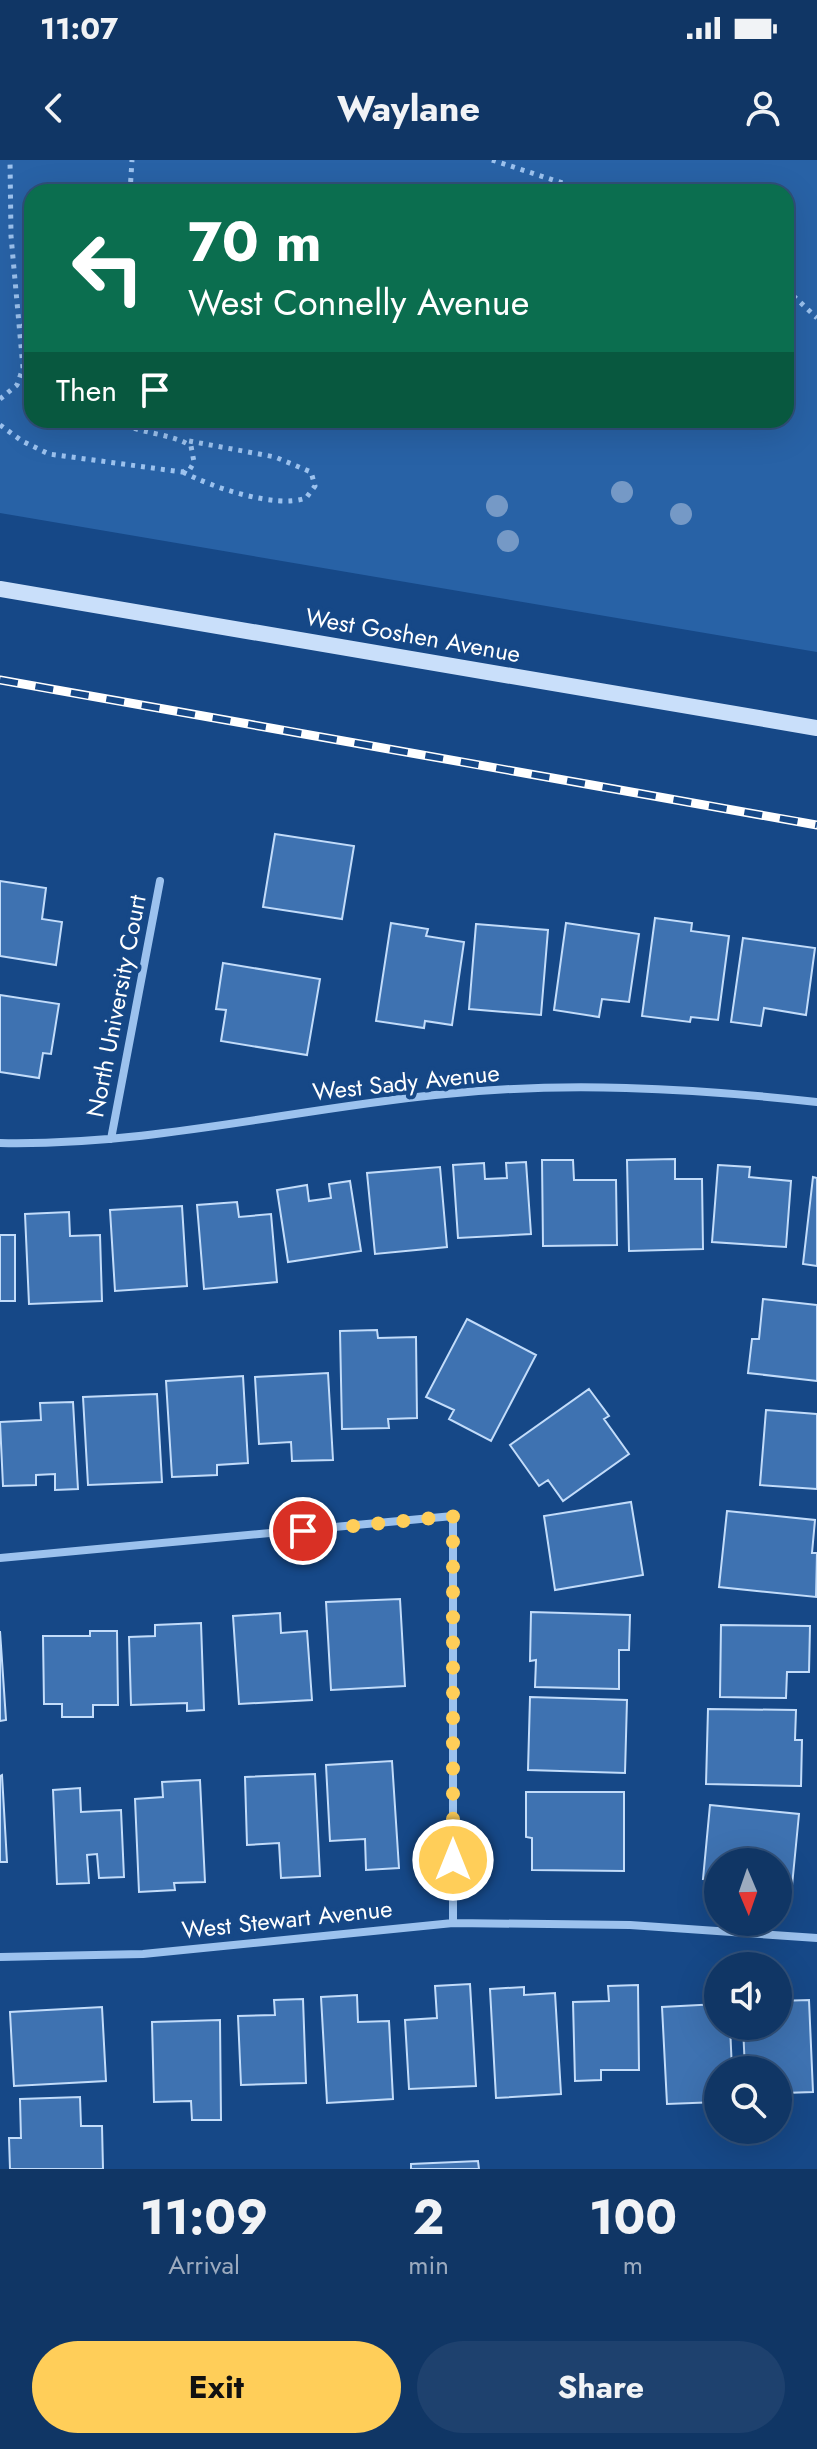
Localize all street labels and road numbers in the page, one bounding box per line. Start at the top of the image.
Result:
street label: West Goshen Avenue [303,599,523,671]
street label: North University Court [77,892,155,1120]
street label: West Sady Avenue [311,1055,501,1109]
street label: West Stewart Avenue [180,1891,394,1947]

